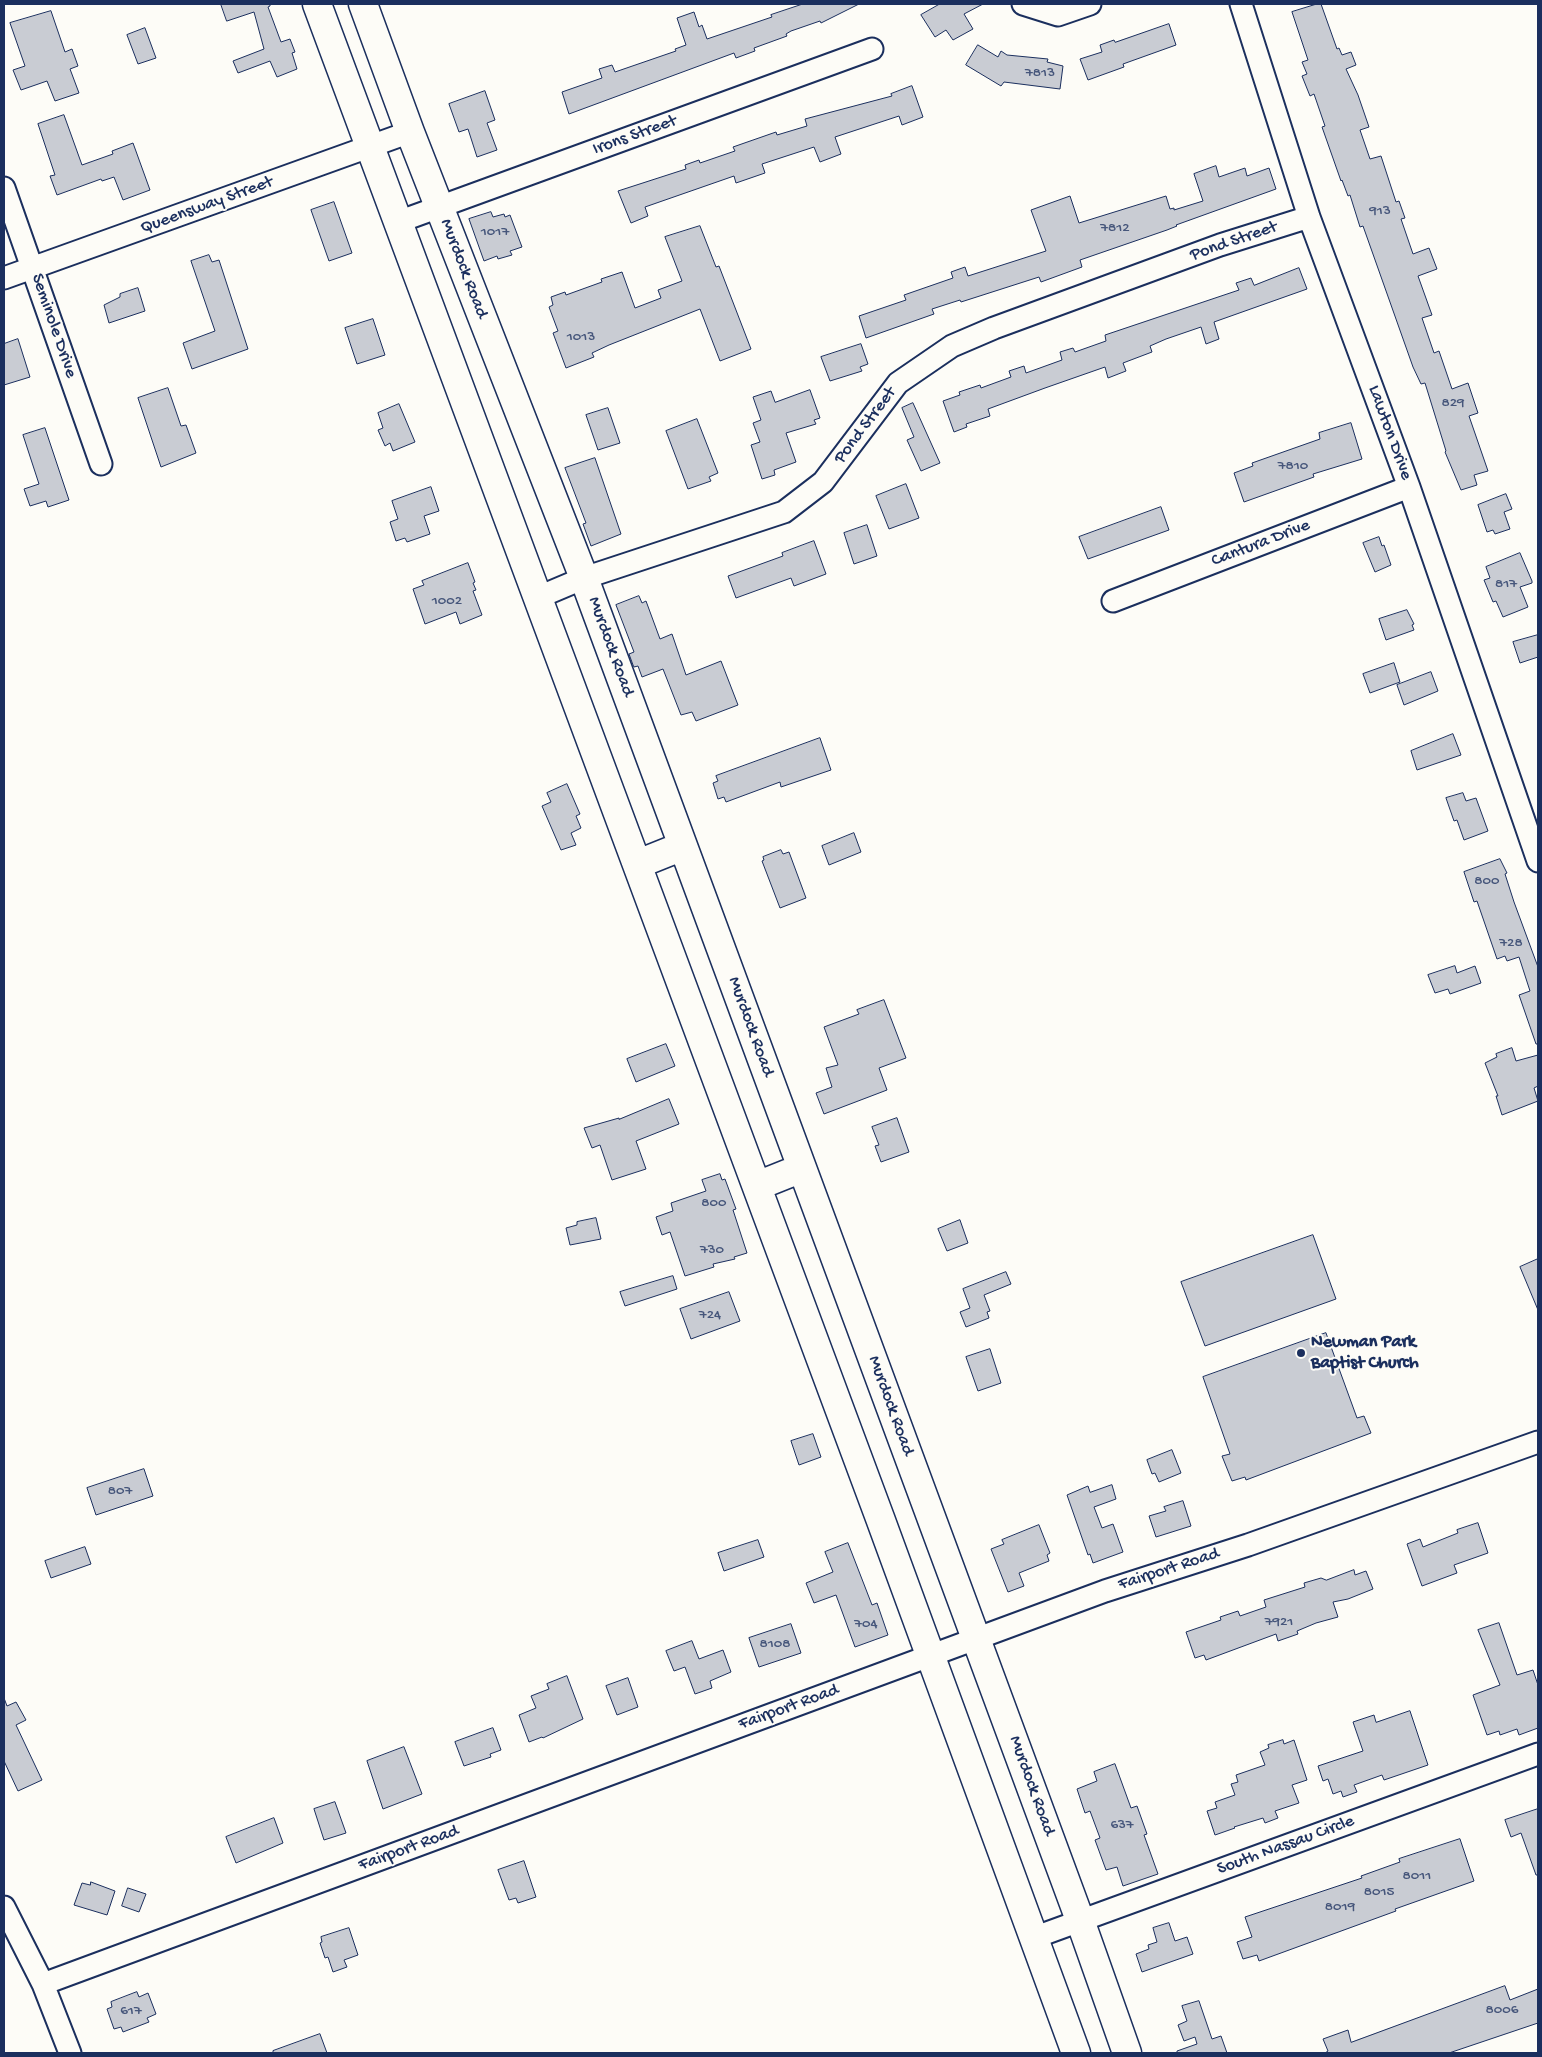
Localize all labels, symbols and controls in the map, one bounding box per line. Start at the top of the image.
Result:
house number: 7813 [1025,65,1055,83]
street label: Irons Street [590,111,680,161]
street label: Queensway Street [138,172,276,240]
house number: 913 [1369,203,1391,221]
street label: Murdock Road [434,216,492,322]
street label: Pond Street [1188,217,1280,267]
house number: 7812 [1100,220,1130,238]
house number: 1017 [481,224,509,242]
street label: Seminole Drive [25,271,81,381]
house number: 1013 [567,329,595,347]
street label: Pond Street [830,383,902,469]
street label: Lawton Drive [1362,383,1416,483]
house number: 829 [1441,395,1465,413]
house number: 7810 [1278,458,1308,476]
street label: Cantura Drive [1209,515,1313,573]
house number: 817 [1495,576,1517,594]
house number: 1002 [432,593,462,611]
street label: Murdock Road [582,594,638,700]
house number: 800 [1474,873,1500,891]
house number: 728 [1499,935,1523,953]
street label: Murdock Road [722,974,778,1080]
house number: 800 [701,1195,727,1213]
house number: 730 [700,1242,724,1260]
house number: 724 [699,1307,721,1325]
place label: Newman Park Baptist Church [1311,1332,1419,1375]
marker: Newman Park Baptist Church [1295,1347,1307,1359]
street label: Murdock Road [862,1353,918,1459]
house number: 807 [108,1483,132,1501]
street label: Fairport Road [1116,1544,1222,1596]
house number: 7921 [1265,1614,1293,1632]
house number: 704 [854,1616,878,1634]
house number: 8108 [759,1636,791,1654]
street label: Fairport Road [736,1680,842,1736]
street label: Murdock Road [1003,1733,1059,1839]
street label: South Nassau Circle [1214,1811,1358,1881]
house number: 637 [1110,1817,1134,1835]
street label: Fairport Road [356,1821,462,1877]
house number: 8011 [1403,1868,1431,1886]
house number: 8015 [1364,1884,1394,1902]
house number: 8019 [1325,1899,1355,1917]
house number: 8006 [1486,2002,1518,2020]
house number: 617 [120,2003,142,2021]

